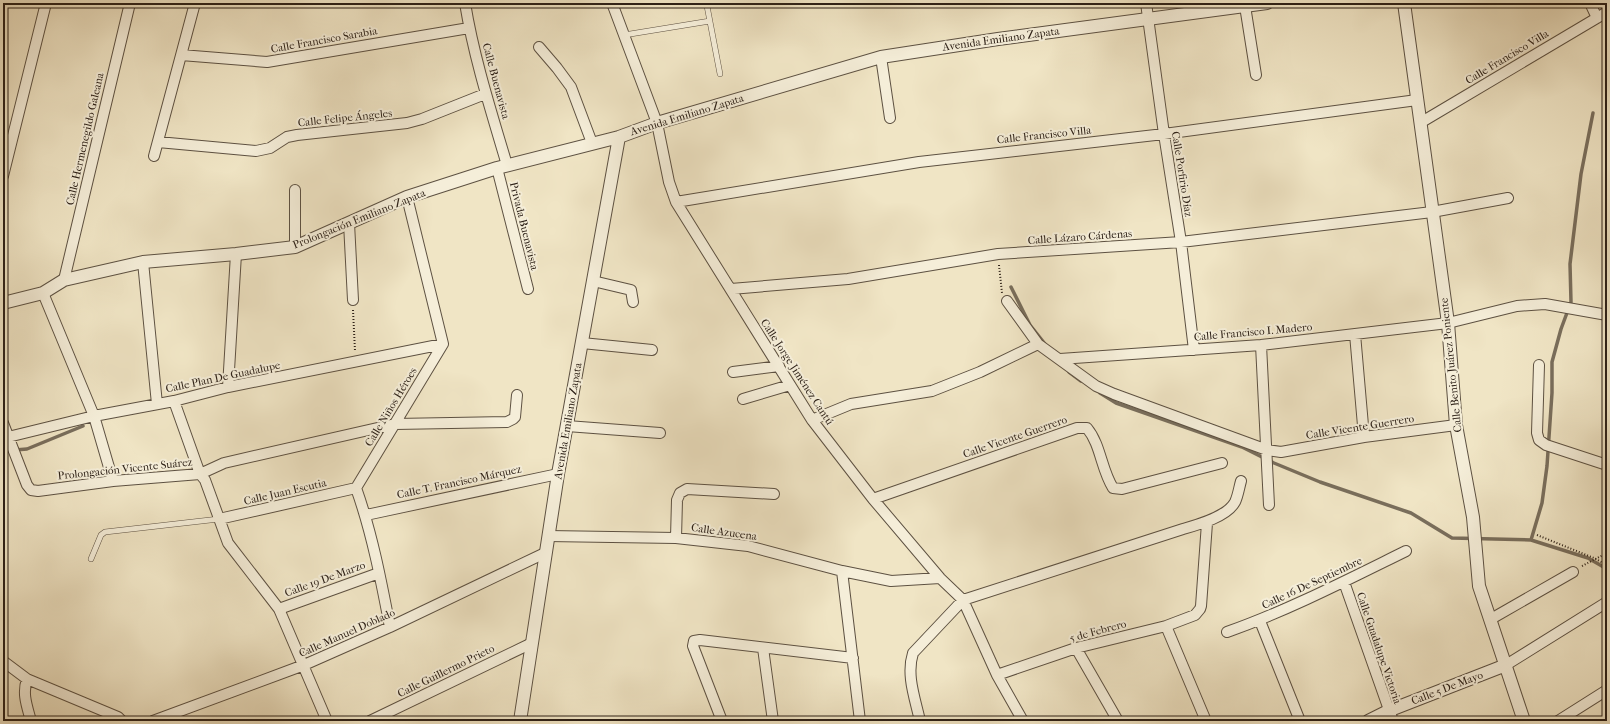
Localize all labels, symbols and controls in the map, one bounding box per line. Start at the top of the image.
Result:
street label: Calle Francisco Sarabia [270,24,379,56]
street label: Avenida Emiliano Zapata [941,24,1061,54]
street label: Calle Francisco Villa [1463,27,1552,87]
street label: Calle Buenavista [480,42,513,121]
street label: Calle Hermenegildo Galeana [63,71,107,206]
street label: Avenida Emiliano Zapata [628,91,746,139]
street label: Calle Felipe Ángeles [297,107,393,129]
street label: Calle Francisco Villa [996,123,1093,146]
street label: Calle Porfirio Díaz [1169,130,1195,218]
street label: Privada Buenavista [507,181,541,272]
street label: Prolongación Emiliano Zapata [291,186,428,252]
street label: Calle Lázaro Cárdenas [1027,227,1133,247]
street label: Calle Benito Juárez Poniente [1437,296,1465,433]
street label: Calle Jorge Jiménez Cantú [758,317,837,428]
street label: Calle Francisco I. Madero [1193,320,1313,344]
street label: Calle Plan De Guadalupe [165,358,282,395]
street label: Avenida Emiliano Zapata [551,361,585,481]
street label: Calle Niños Héroes [362,365,420,449]
street label: Calle Vicente Guerrero [1305,412,1415,442]
street label: Calle Vicente Guerrero [961,413,1069,461]
street label: Prolongación Vicente Suárez [57,455,193,483]
street label: Calle T. Francisco Márquez [396,462,522,502]
street label: Calle Juan Escutia [242,476,328,508]
street label: Calle Azucena [690,521,759,543]
street label: Calle 16 De Septiembre [1260,554,1365,612]
street label: Calle 19 De Marzo [283,558,367,600]
street label: Calle Guadalupe Victoria [1354,591,1404,706]
street label: Calle Manuel Doblado [297,606,398,660]
street label: 5 de Febrero [1068,617,1128,645]
street label: Calle Guillermo Prieto [395,642,497,700]
street label: Calle 5 De Mayo [1409,668,1485,708]

